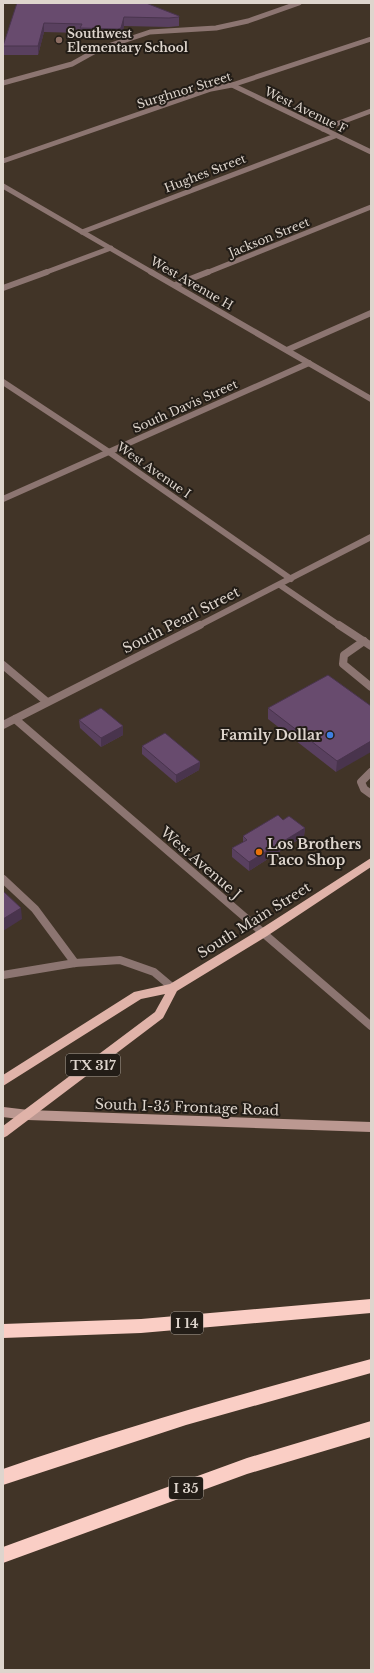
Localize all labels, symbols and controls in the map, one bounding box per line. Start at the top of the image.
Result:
place label: Southwest Elementary School [67,26,189,55]
marker: Southwest Elementary School [54,35,64,45]
street label: Surghnor Street [135,68,233,112]
street label: West Avenue F [261,83,350,137]
street label: Hughes Street [162,150,248,195]
street label: Jackson Street [225,214,312,261]
street label: West Avenue H [147,253,236,313]
street label: South Davis Street [130,376,240,436]
street label: West Avenue I [113,438,194,501]
street label: South Pearl Street [120,582,243,657]
place label: Family Dollar [220,726,322,744]
marker: Family Dollar [325,730,335,740]
street label: West Avenue J [156,822,245,903]
place label: Los Brothers Taco Shop [267,835,362,869]
marker: Los Brothers Taco Shop [254,847,264,857]
street label: South Main Street [194,878,315,962]
road number: TX 317 [66,1054,120,1076]
street label: South I-35 Frontage Road [94,1095,280,1119]
road number: I 14 [171,1312,203,1334]
road number: I 35 [169,1477,203,1499]

